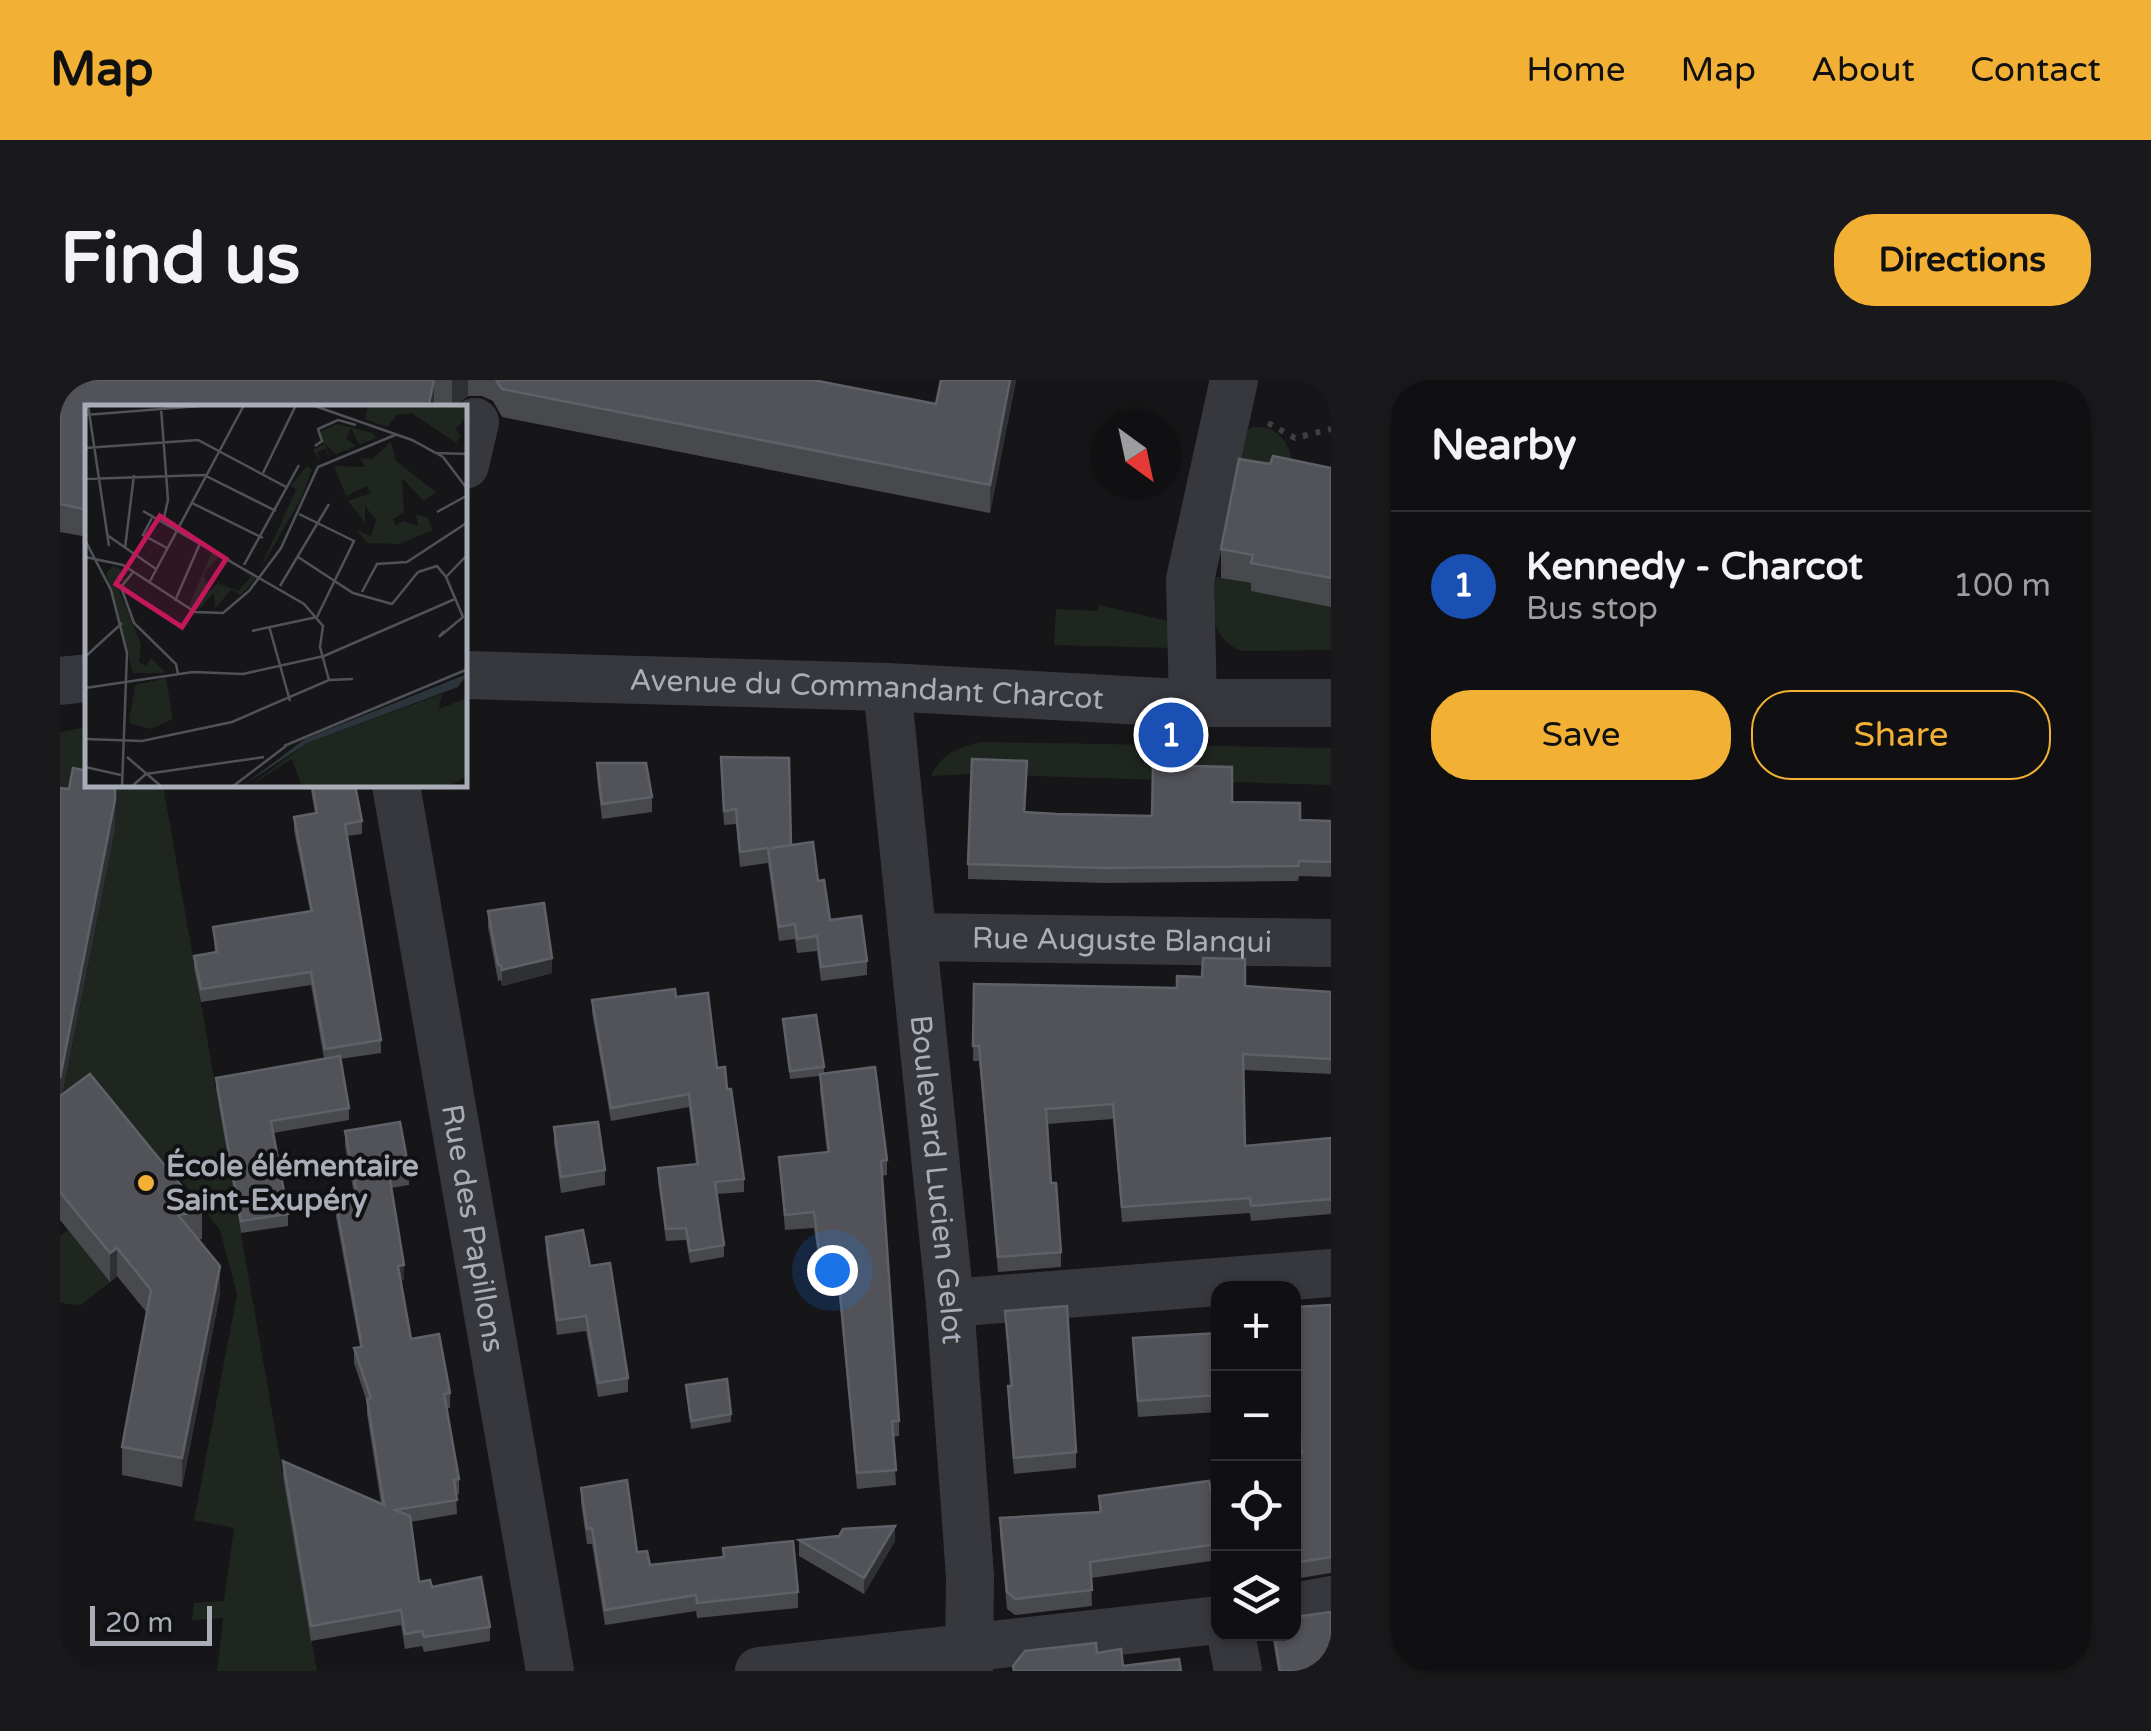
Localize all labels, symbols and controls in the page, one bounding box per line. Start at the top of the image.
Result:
text: Map [50,41,154,99]
text: Home [1526,49,1625,91]
text: Map [1680,49,1756,91]
text: About [1811,49,1915,91]
text: Contact [1970,49,2101,91]
button: Directions [1834,214,2091,306]
text: Find us [60,218,300,302]
inset map [85,405,468,788]
north arrow [1091,410,1181,500]
text: Nearby [1431,420,1576,471]
text: Kennedy - Charcot [1526,544,1863,590]
text: 1 [1453,567,1474,605]
text: 100 m [1953,567,2051,605]
text: Bus stop [1526,590,1658,628]
street label: Avenue du Commandant Charcot [629,662,1105,718]
button: Save [1431,690,1731,780]
button: Share [1751,690,2051,780]
pin: 1 [1138,698,1204,772]
street label: Rue Auguste Blanqui [972,920,1272,961]
street label: Boulevard Lucien Gelot [902,1013,971,1345]
street label: Rue des Papillons [433,1102,512,1355]
place label: École élémentaire Saint-Exupéry [166,1147,419,1219]
marker: École élémentaire Saint-Exupéry [135,1172,157,1194]
your location [807,1245,858,1296]
map controls [1211,1281,1301,1641]
button: + [1211,1281,1301,1371]
button: − [1211,1371,1301,1461]
button: locate [1211,1461,1301,1551]
button: layers [1211,1551,1301,1641]
scale bar [90,1601,212,1646]
text: 20 m [105,1606,173,1640]

